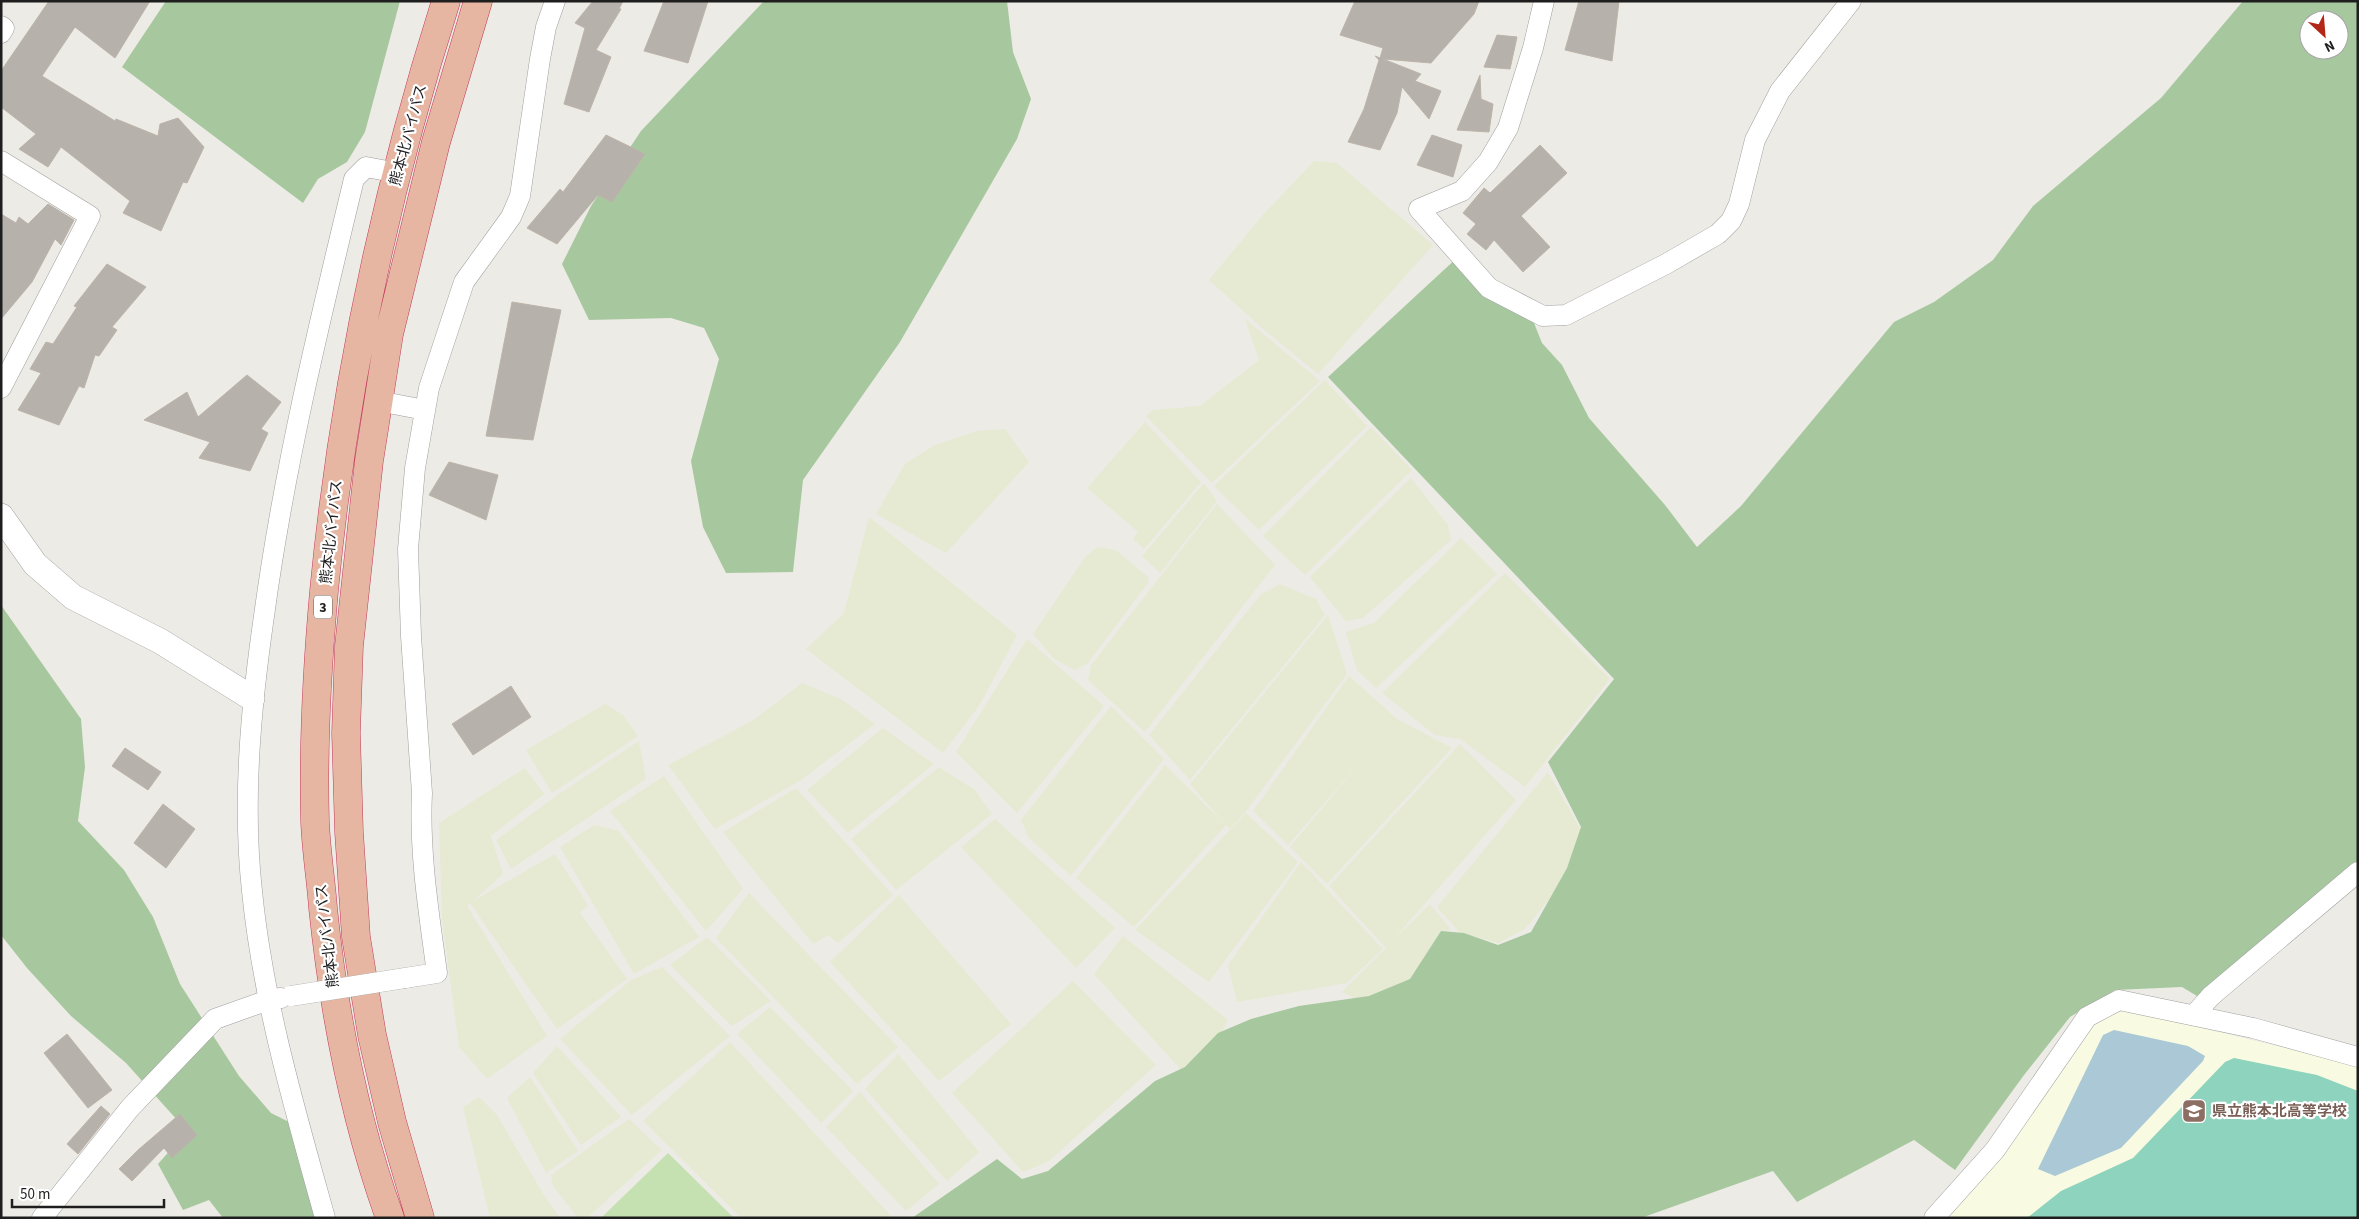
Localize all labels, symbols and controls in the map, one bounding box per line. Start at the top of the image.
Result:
north arrow [2299,10,2349,60]
text: N [2321,35,2338,57]
street label: 熊本北バイパス [385,82,432,188]
street label: 熊本北バイパス [316,479,347,585]
road number: 3 [314,596,332,618]
street label: 熊本北バイパス [311,883,344,989]
school or university icon: 県立熊本北高等学校 [2181,1098,2207,1124]
place label: 県立熊本北高等学校 [2212,1101,2347,1122]
scale bar [12,1176,165,1208]
text: 50 m [20,1184,50,1205]

